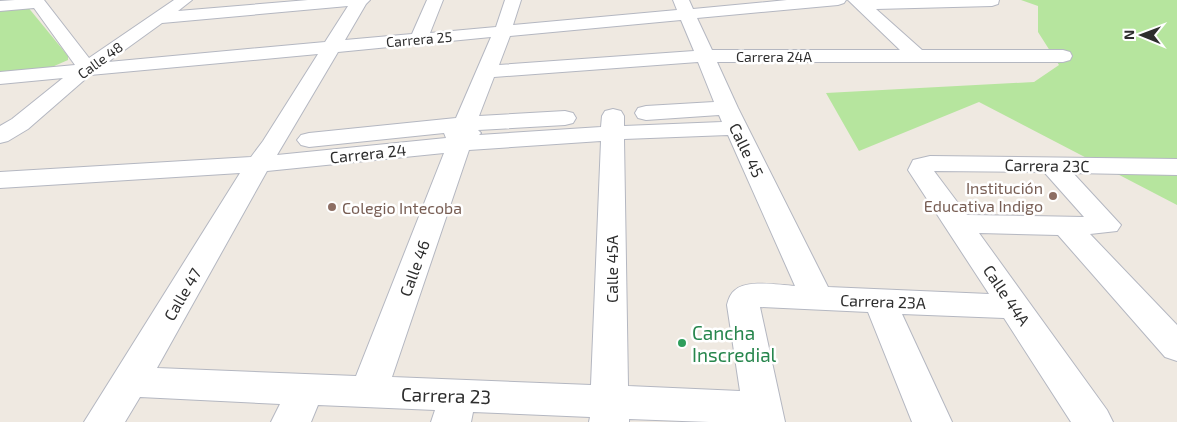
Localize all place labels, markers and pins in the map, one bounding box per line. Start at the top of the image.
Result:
place label: Institución Educativa Indigo [924,178,1043,215]
marker: Institución Educativa Indigo [1047,190,1059,202]
place label: Colegio Intecoba [342,198,462,217]
marker: Colegio Intecoba [326,201,338,213]
place label: Cancha Inscredial [692,321,777,366]
marker: Cancha Inscredial [676,337,688,349]

